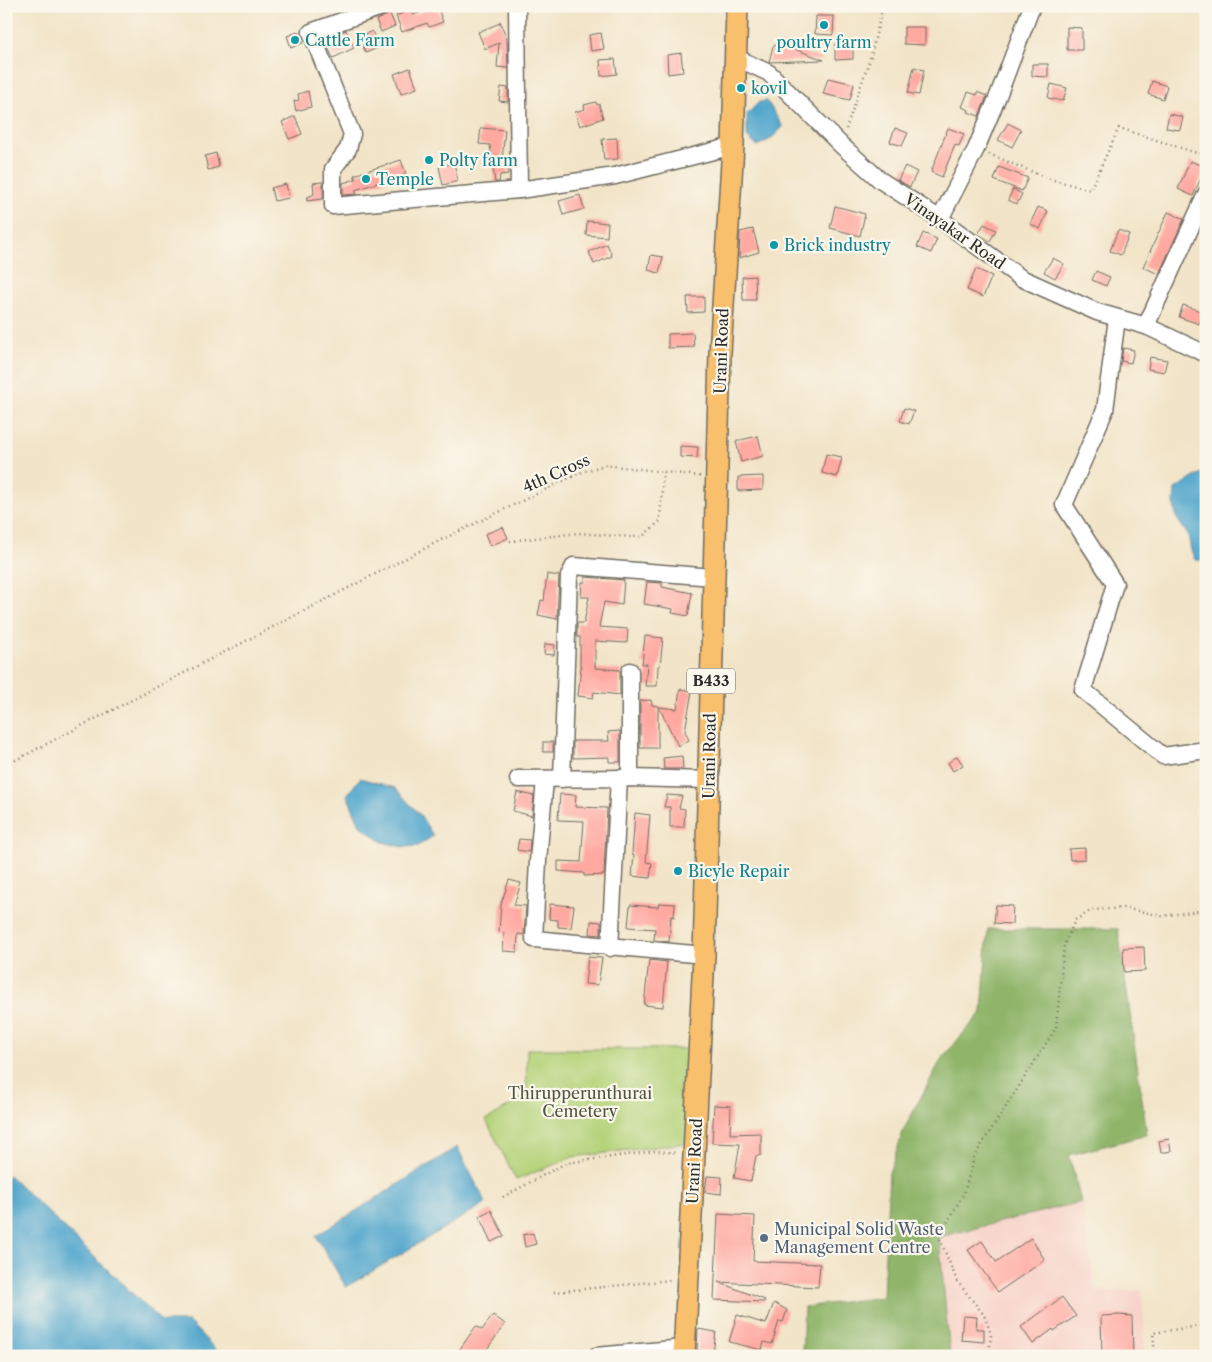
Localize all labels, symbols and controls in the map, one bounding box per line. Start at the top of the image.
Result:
marker: poultry farm [818,19,830,31]
place label: Cattle Farm [305,30,395,50]
place label: poultry farm [776,32,872,52]
marker: Cattle Farm [289,34,301,46]
place label: kovil [751,78,788,98]
marker: kovil [735,82,747,94]
place label: Polty farm [439,150,518,170]
marker: Polty farm [423,154,435,166]
place label: Temple [376,169,434,189]
marker: Temple [360,173,372,185]
street label: Vinayakar Road [900,188,1010,273]
place label: Brick industry [784,235,892,255]
marker: Brick industry [768,239,780,251]
street label: Urani Road [710,308,732,394]
street label: 4th Cross [519,449,593,497]
road number: B433 [687,668,735,694]
street label: Urani Road [698,713,720,799]
place label: Bicyle Repair [688,861,790,881]
marker: Bicyle Repair [672,865,684,877]
park label: Thirupperunthurai Cemetery [508,1083,652,1121]
street label: Urani Road [682,1117,706,1204]
place label: Municipal Solid Waste Management Centre [774,1219,944,1257]
marker: Municipal Solid Waste Management Centre [758,1232,770,1244]

